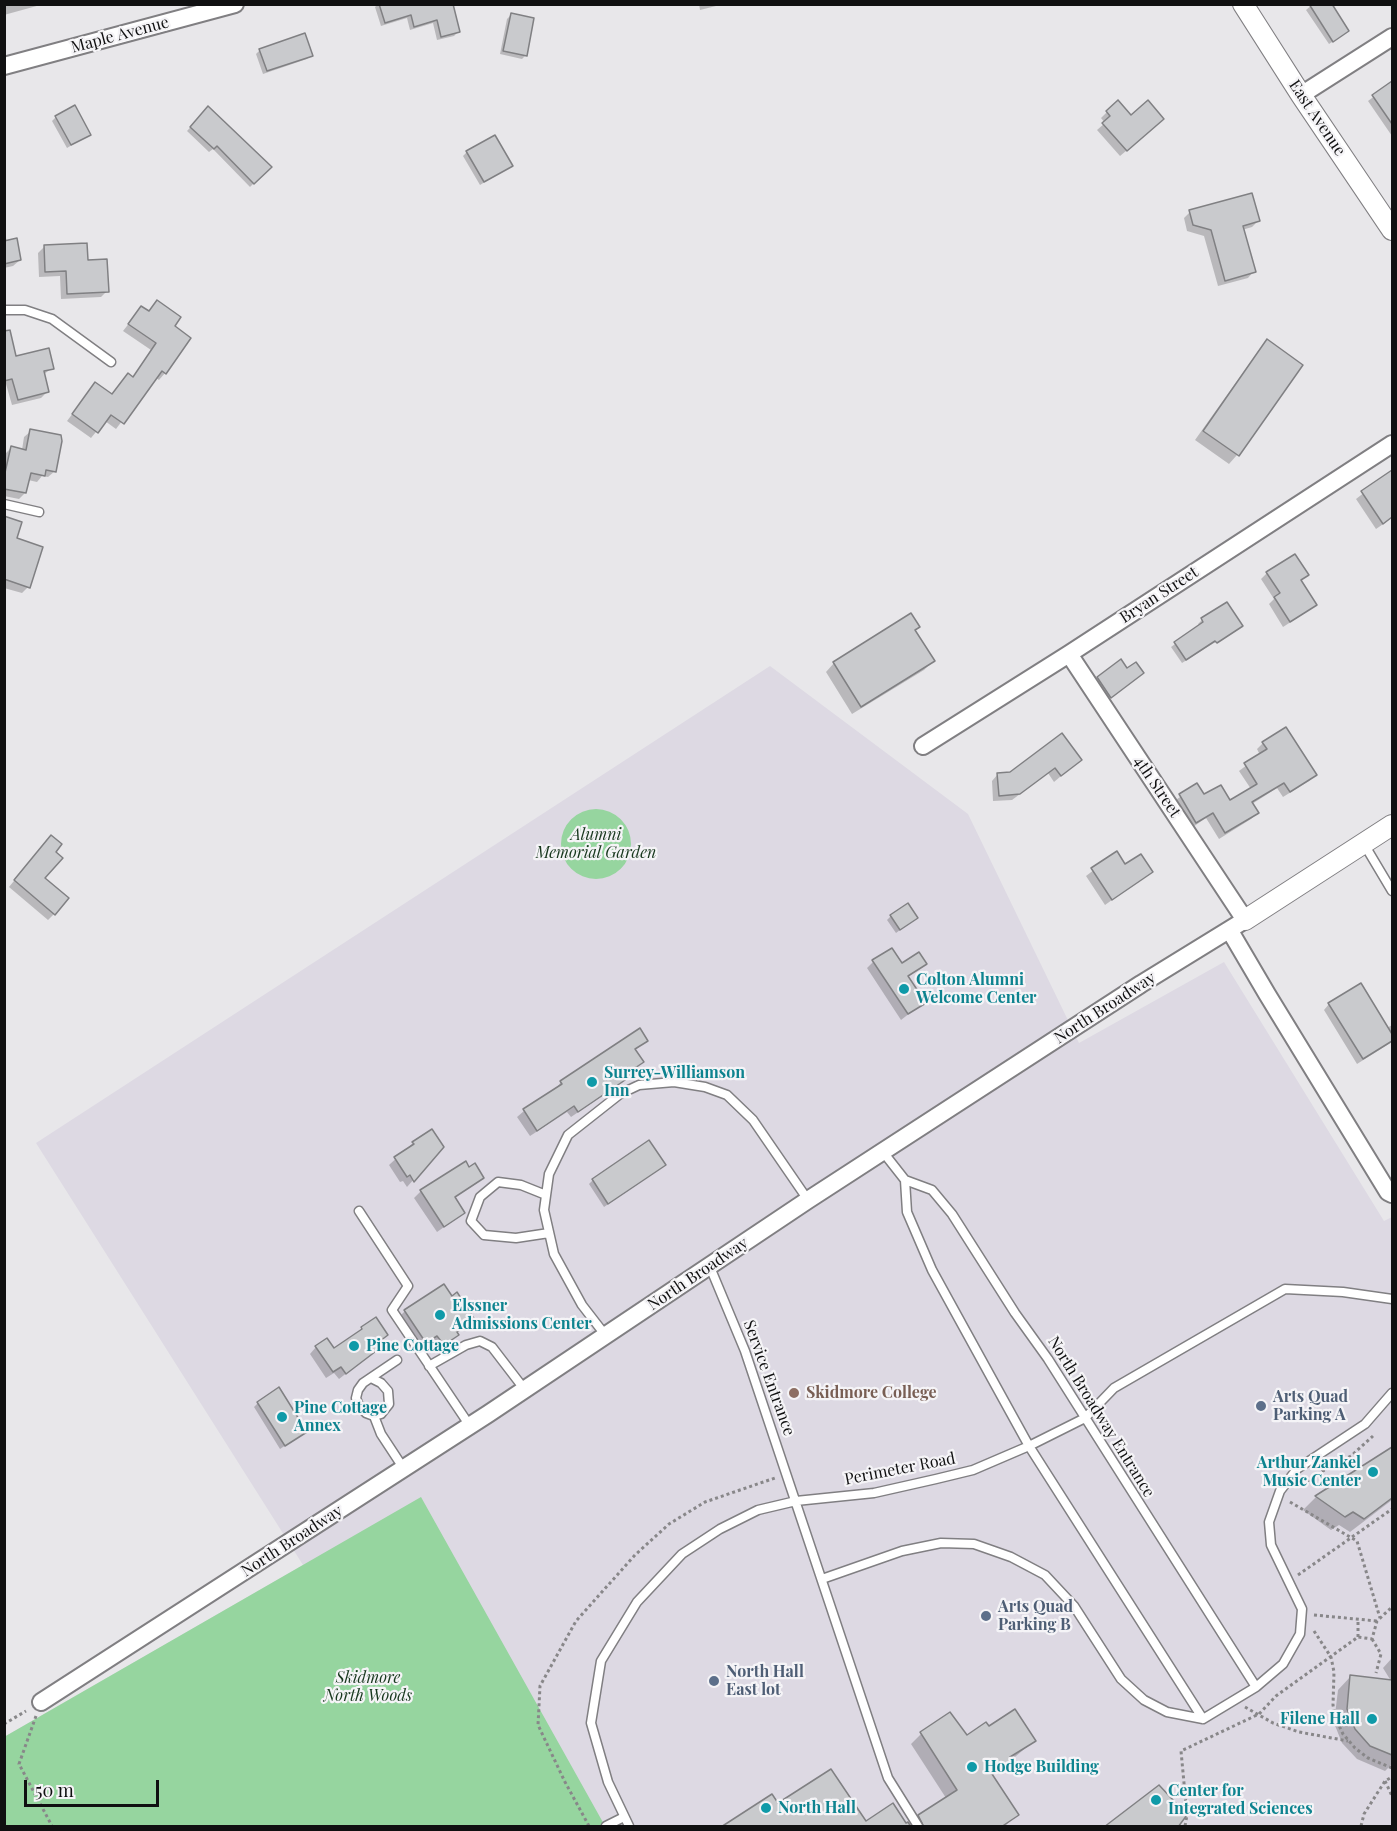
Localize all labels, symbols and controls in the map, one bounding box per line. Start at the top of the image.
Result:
street label: Maple Avenue [69,13,171,57]
street label: East Avenue [1285,76,1349,160]
street label: Bryan Street [1116,563,1202,627]
street label: 4th Street [1129,753,1185,821]
park label: Alumni Memorial Garden [536,825,656,863]
street label: North Broadway [1051,968,1159,1048]
place label: Colton Alumni Welcome Center [916,970,1037,1008]
marker: Colton Alumni Welcome Center [897,982,911,996]
place label: Surrey-Williamson Inn [604,1063,745,1101]
marker: Surrey-Williamson Inn [585,1075,599,1089]
street label: North Broadway [644,1233,752,1315]
place label: Elssner Admissions Center [452,1296,592,1334]
marker: Elssner Admissions Center [433,1308,447,1322]
street label: Service Entrance [739,1318,799,1438]
street label: North Broadway Entrance [1043,1333,1159,1501]
place label: Pine Cottage [366,1336,459,1356]
marker: Pine Cottage [347,1339,361,1353]
place label: Skidmore College [806,1383,937,1403]
marker: Skidmore College [787,1386,801,1400]
place label: Arts Quad Parking A [1273,1387,1348,1425]
place label: Pine Cottage Annex [294,1398,387,1436]
marker: Arts Quad Parking A [1254,1399,1268,1413]
marker: Pine Cottage Annex [275,1410,289,1424]
street label: Perimeter Road [843,1449,957,1489]
place label: Arthur Zankel Music Center [1257,1453,1361,1491]
marker: Arthur Zankel Music Center [1366,1465,1380,1479]
street label: North Broadway [238,1501,346,1581]
place label: Arts Quad Parking B [998,1597,1073,1635]
marker: Arts Quad Parking B [979,1609,993,1623]
place label: North Hall East lot [726,1662,804,1700]
park label: Skidmore North Woods [324,1668,412,1706]
marker: North Hall East lot [707,1674,721,1688]
place label: Filene Hall [1280,1709,1360,1729]
marker: Filene Hall [1365,1712,1379,1726]
place label: Hodge Building [984,1757,1099,1777]
marker: Hodge Building [965,1760,979,1774]
scale bar [27,1768,162,1806]
text: 50 m [35,1778,74,1802]
place label: Center for Integrated Sciences [1168,1781,1313,1819]
marker: Center for Integrated Sciences [1149,1793,1163,1807]
place label: North Hall [778,1798,856,1818]
marker: North Hall [759,1801,773,1815]

